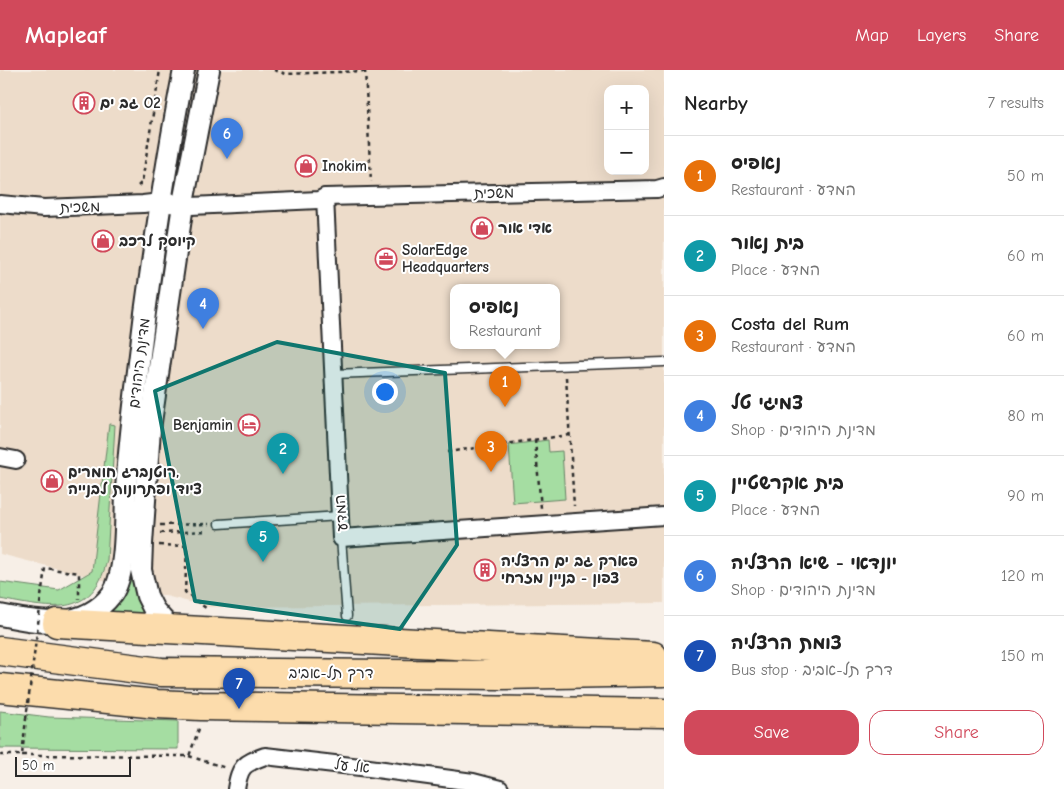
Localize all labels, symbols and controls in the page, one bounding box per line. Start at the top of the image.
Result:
text: Mapleaf [25,21,106,49]
text: Map [855,25,889,46]
text: Layers [917,25,966,46]
text: Share [994,25,1039,46]
map controls [604,85,649,175]
button: + [604,85,649,130]
building icon: גב ים O2 [72,91,96,115]
text: Nearby [684,91,748,115]
place label: גב ים O2 [100,94,161,112]
text: 7 results [987,94,1044,112]
pin: 6 [211,118,243,159]
button: − [604,130,649,175]
text: נאפיס [731,152,781,174]
shop icon: Inokim [294,154,318,178]
place label: Inokim [322,157,367,175]
text: 1 [697,167,703,185]
text: 50 m [1007,167,1044,185]
text: Restaurant · המדע [731,181,856,199]
street label: משכית [473,184,514,202]
street label: משכית [59,197,100,217]
shop icon: אדי אור [470,216,494,240]
place label: אדי אור [498,219,552,237]
shop icon: קיוסק לרכב [91,229,115,253]
place label: קיוסק לרכב [119,232,196,250]
text: בית נאור [731,232,804,254]
place label: SolarEdge Headquarters [402,241,489,276]
office icon: SolarEdge Headquarters [374,247,398,271]
text: 2 [696,247,704,265]
text: 60 m [1007,247,1044,265]
text: Place · המדע [731,261,820,279]
popup [450,284,560,349]
pin: 4 [187,288,219,329]
text: נאפיס [469,296,519,318]
text: Costa del Rum [731,313,849,335]
street label: מדינת היהודים [125,317,153,409]
text: Restaurant [469,322,541,340]
text: 3 [696,327,704,345]
text: 60 m [1007,327,1044,345]
text: Restaurant · המדע [731,338,856,356]
pin: 1 [489,366,521,407]
your location [372,379,398,405]
text: צמיגי טל [731,392,803,414]
text: 4 [696,407,704,425]
text: 80 m [1007,407,1044,425]
hotel icon: Benjamin [237,413,261,437]
place label: Benjamin [173,416,233,434]
text: Shop · מדינת היהודים [731,421,876,439]
pin: 3 [475,431,507,472]
pin: 2 [267,433,299,474]
place label: רוטנברג חומרים, ציוד ופתרונות לבנייה [68,463,202,498]
shop icon: רוטנברג חומרים, ציוד ופתרונות לבנייה [40,469,64,493]
text: בית אקרשטיין [731,472,844,494]
text: 5 [696,487,704,505]
text: 90 m [1007,487,1044,505]
street label: המדע [330,494,352,532]
text: Place · המדע [731,501,820,519]
pin: 5 [247,521,279,562]
place label: פארק גב ים הרצליה צפון - בניין מזרחי [501,552,638,588]
text: יונדאי - שיא הרצליה [731,552,897,574]
building icon: פארק גב ים הרצליה צפון - בניין מזרחי [473,558,497,582]
text: 6 [696,567,704,585]
text: 120 m [1001,567,1044,585]
text: Shop · מדינת היהודים [731,581,876,599]
text: צומת הרצליה [731,632,842,654]
text: 7 [696,647,704,665]
text: 150 m [1001,647,1044,665]
text: Bus stop · דרך תל-אביב [731,661,893,679]
street label: דרך תל-אביב [289,664,373,682]
pin: 7 [223,668,255,709]
button: Save [684,710,859,755]
button: Share [869,710,1044,755]
scale bar [15,754,131,777]
street label: אל על [333,755,371,777]
text: 50 m [22,757,54,774]

